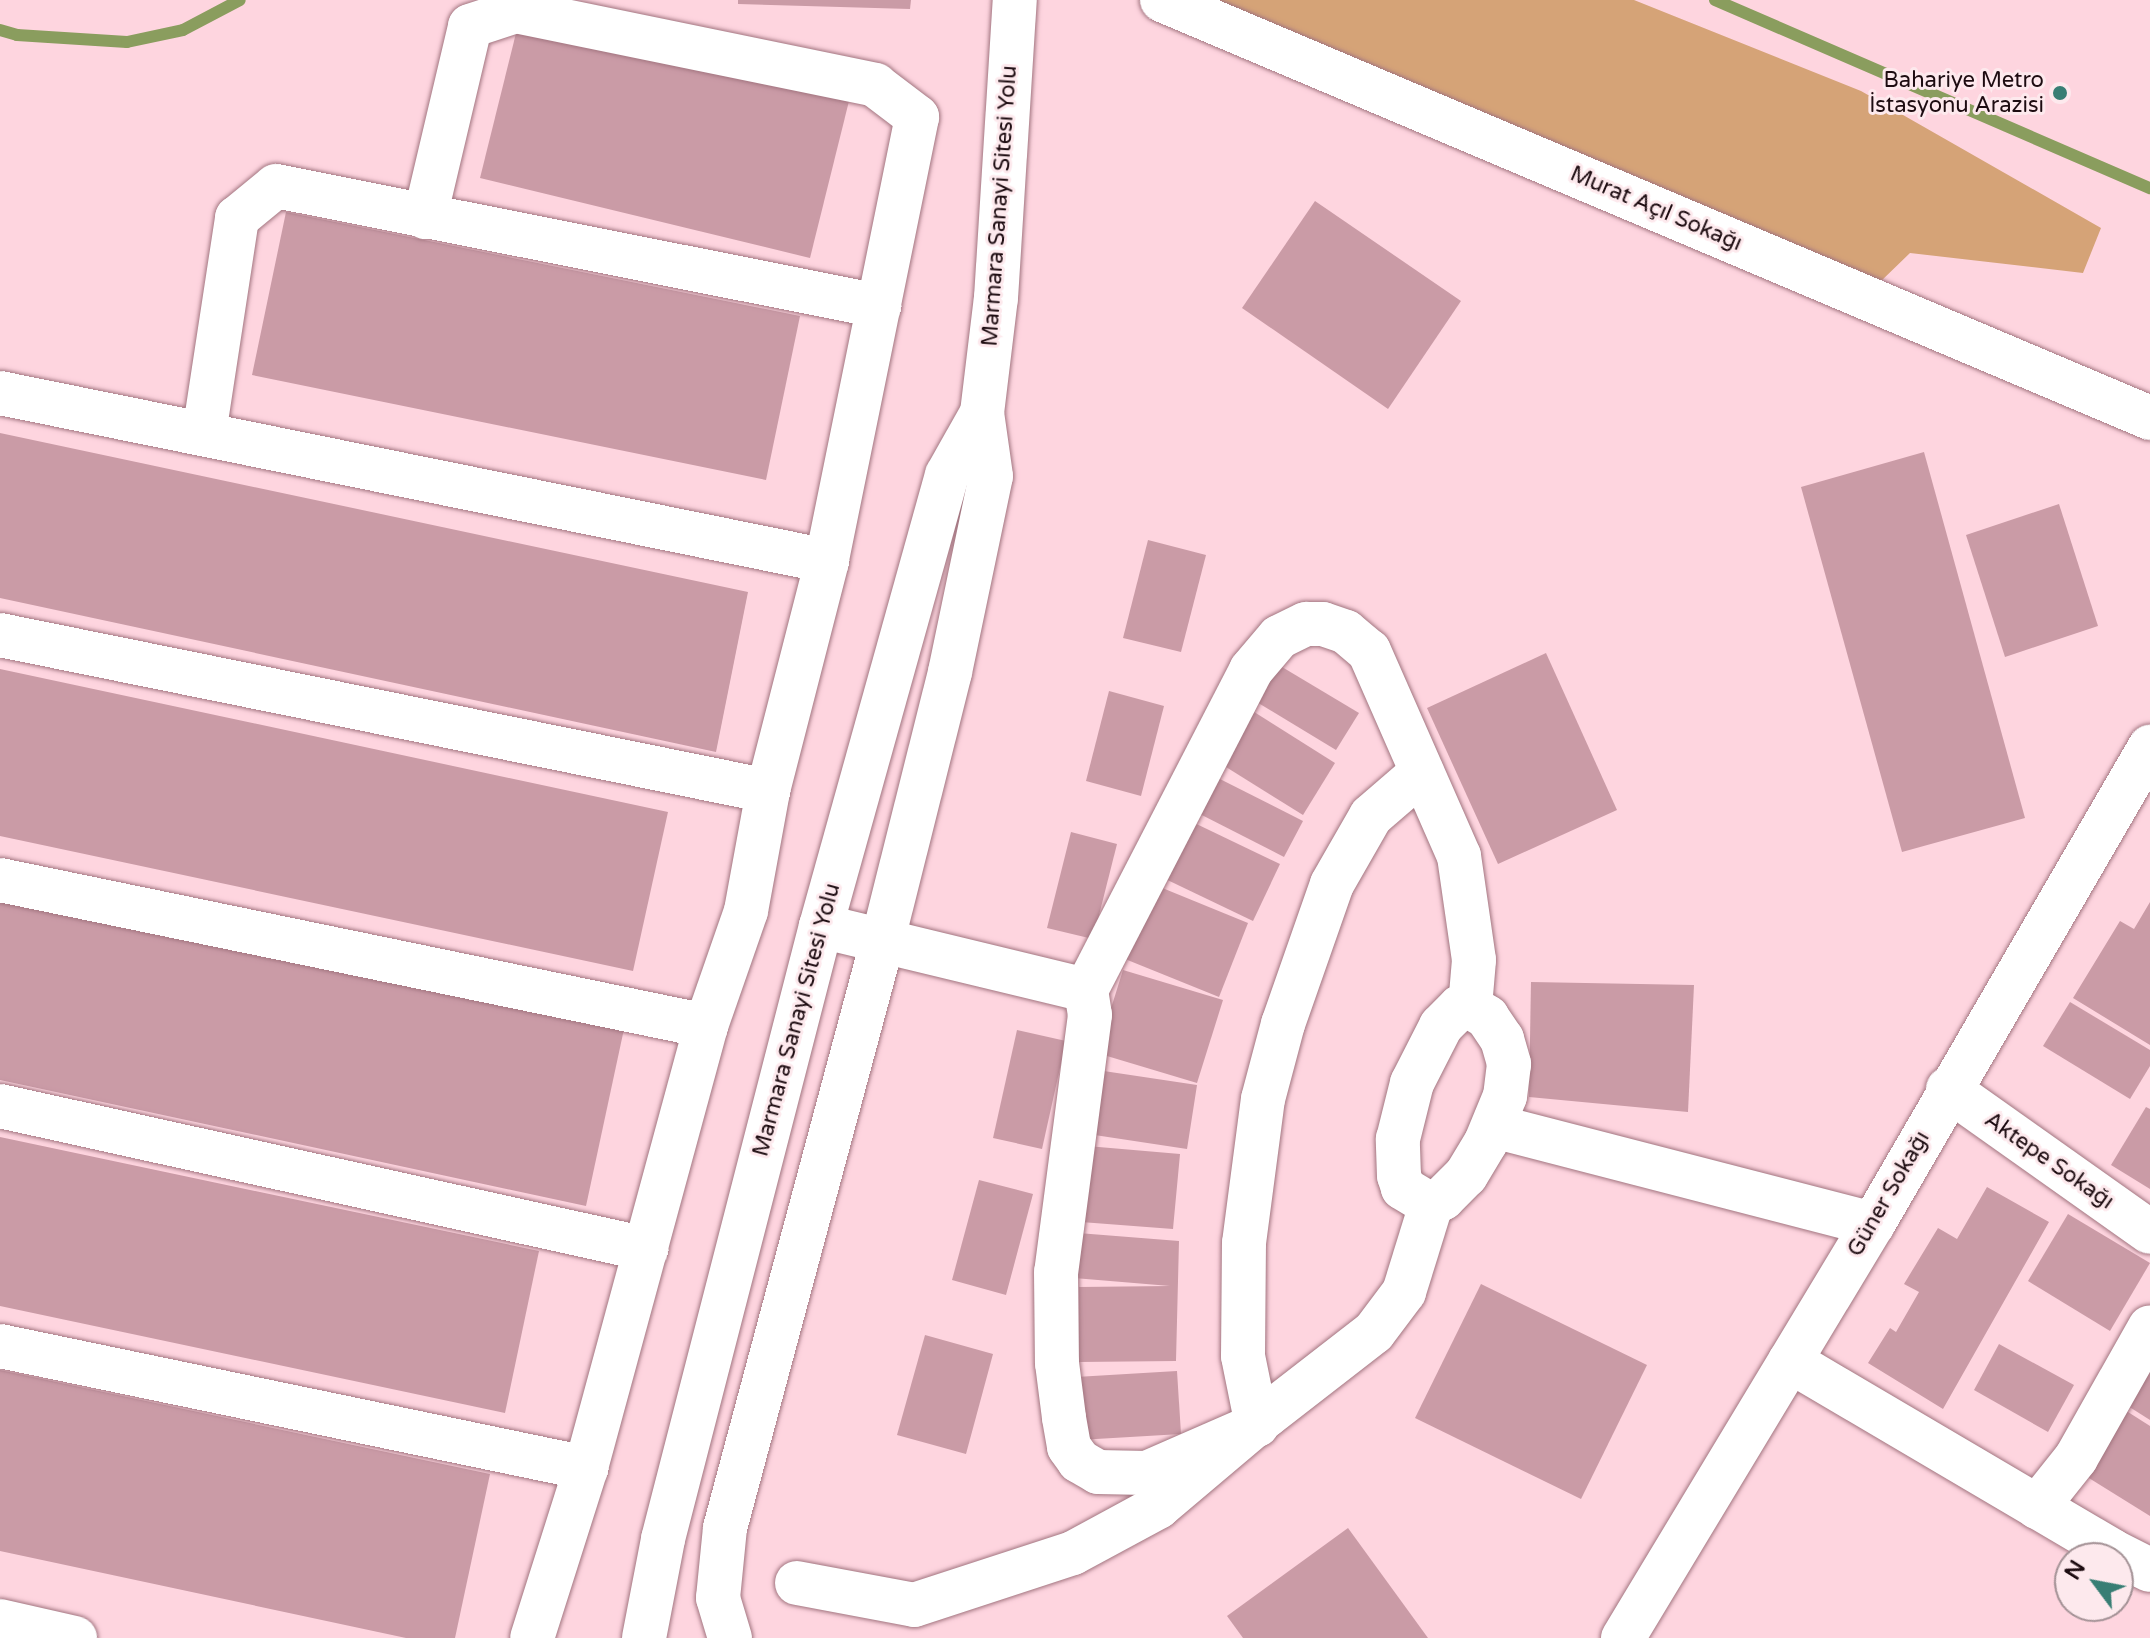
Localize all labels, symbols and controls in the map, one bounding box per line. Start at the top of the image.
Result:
street label: Marmara Sanayi Sitesi Yolu [977,65,1023,347]
place label: Bahariye Metro İstasyonu Arazisi [1869,67,2044,118]
marker: Bahariye Metro İstasyonu Arazisi [2051,84,2069,102]
street label: Murat Açıl Sokağı [1566,161,1746,257]
street label: Marmara Sanayi Sitesi Yolu [748,881,846,1159]
street label: Aktepe Sokağı [1979,1107,2119,1215]
street label: Güner Sokağı [1842,1127,1936,1261]
north arrow [2054,1542,2134,1622]
text: N [2060,1556,2091,1585]

